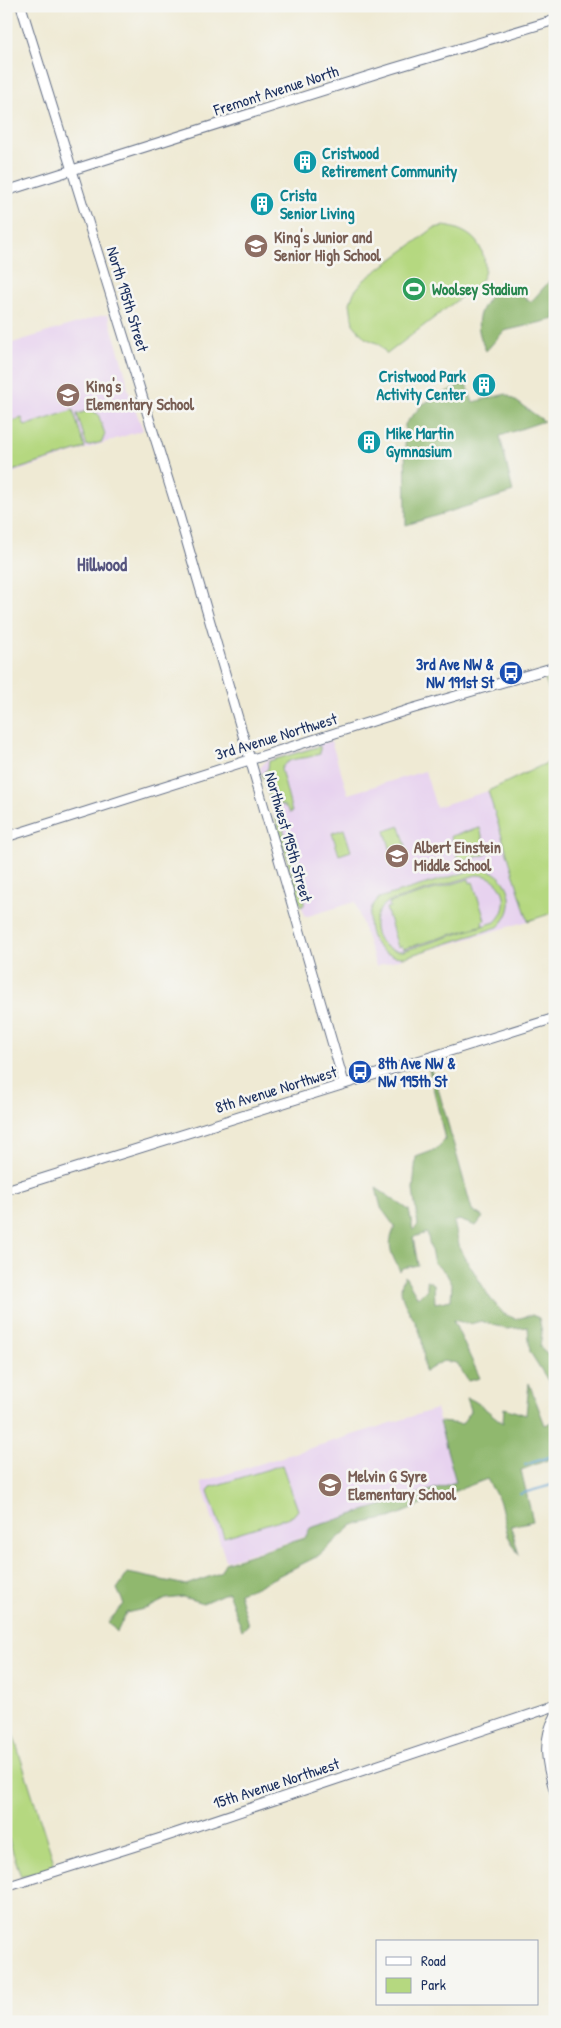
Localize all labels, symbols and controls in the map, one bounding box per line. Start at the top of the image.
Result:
street label: Fremont Avenue North [210,59,341,121]
place label: Cristwood Retirement Community [322,142,458,183]
building icon: Cristwood Retirement Community [292,149,318,175]
place label: Crista Senior Living [280,184,355,225]
building icon: Crista Senior Living [249,191,275,217]
place label: King's Junior and Senior High School [274,226,382,267]
school or university icon: King's Junior and Senior High School [243,233,269,259]
street label: North 195th Street [102,244,155,355]
sports icon: Woolsey Stadium [401,276,427,302]
place label: Woolsey Stadium [432,278,528,301]
place label: Cristwood Park Activity Center [377,365,467,406]
building icon: Cristwood Park Activity Center [471,372,497,398]
place label: King's Elementary School [86,375,195,416]
school or university icon: King's Elementary School [55,382,81,408]
place label: Mike Martin Gymnasium [386,422,454,463]
building icon: Mike Martin Gymnasium [356,429,382,455]
district label: Hillwood [77,552,127,577]
place label: 3rd Ave NW & NW 191st St [416,653,495,693]
bus stop icon: 3rd Ave NW & NW 191st St [498,660,524,686]
street label: 3rd Avenue Northwest [212,707,340,765]
street label: Northwest 195th Street [260,770,318,905]
place label: Albert Einstein Middle School [414,836,501,876]
school or university icon: Albert Einstein Middle School [384,843,410,869]
place label: 8th Ave NW & NW 195th St [378,1052,456,1092]
bus stop icon: 8th Ave NW & NW 195th St [347,1059,373,1085]
street label: 8th Avenue Northwest [213,1060,340,1118]
place label: Melvin G Syre Elementary School [348,1465,457,1506]
school or university icon: Melvin G Syre Elementary School [317,1472,343,1498]
street label: 15th Avenue Northwest [210,1752,342,1814]
legend [376,1940,538,2006]
text: Road [421,1950,446,1971]
text: Park [421,1974,446,1995]

